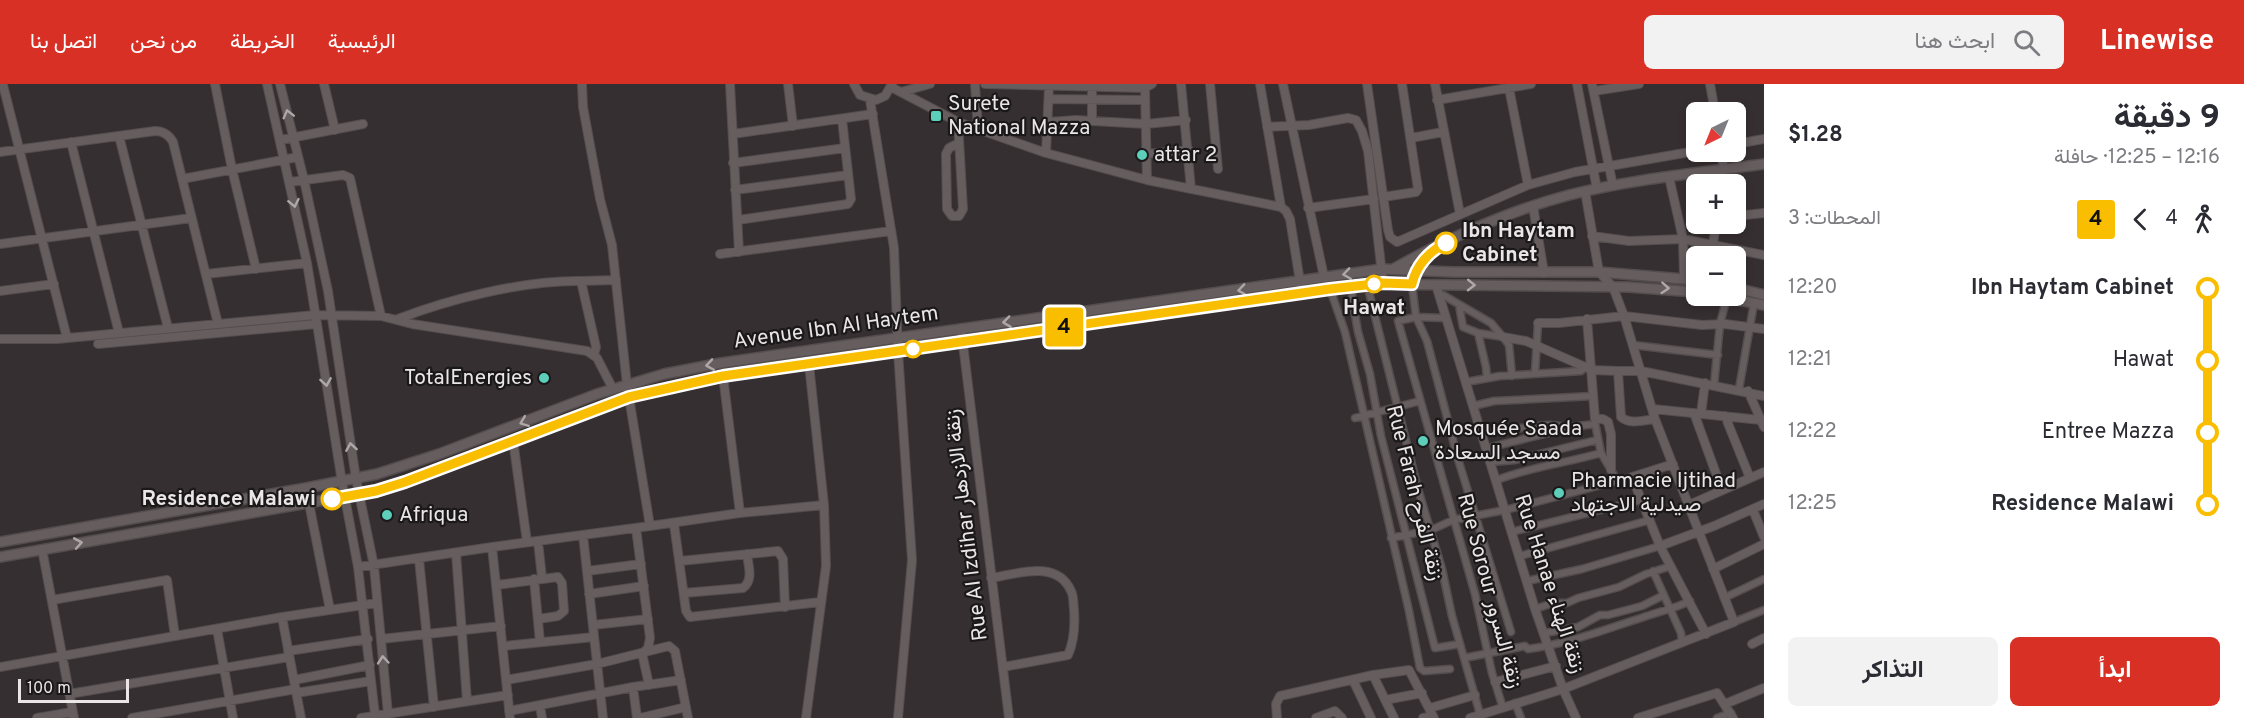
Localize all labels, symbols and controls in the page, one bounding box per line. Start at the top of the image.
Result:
search box [1644,15,2064,69]
text: Linewise [2100,24,2214,60]
icon: search [2010,26,2043,59]
text: اتصل بنا [30,29,97,56]
text: من نحن [130,29,197,56]
text: الخريطة [230,29,295,56]
text: الرئيسية [328,29,396,56]
text: ابحث هنا [1914,29,1995,56]
place label: Surete National Mazza [948,91,1090,142]
text: 9 دقيقة [2114,98,2220,140]
north arrow [1686,102,1746,162]
map controls [1686,102,1746,306]
one-way arrow [282,109,295,119]
marker: Surete National Mazza [929,109,943,123]
text: $1.28 [1788,122,1843,149]
place label: attar 2 [1154,142,1217,169]
text: 12:16 – 12:25 · حافلة [2054,145,2220,171]
marker: attar 2 [1135,148,1149,162]
button: + [1686,174,1746,234]
one-way arrow [287,197,300,207]
icon: back [2124,203,2157,236]
icon: walk [2187,203,2220,236]
text: المحطات: 3 [1788,206,1881,232]
text: 4 [2089,206,2103,233]
text: 4 [2166,206,2178,232]
place label: Ibn Haytam Cabinet [1462,218,1575,269]
marker: Ibn Haytam Cabinet [1435,232,1457,254]
button: − [1686,246,1746,306]
one-way arrow [1342,267,1352,279]
marker: Hawat [1365,275,1383,293]
text: 12:20 [1788,275,1837,301]
text: Ibn Haytam Cabinet [1971,275,2174,302]
one-way arrow [1466,278,1475,291]
one-way arrow [1661,282,1670,295]
one-way arrow [1237,283,1246,295]
place label: Hawat [1343,295,1405,322]
street label: Avenue Ibn Al Haytem [732,300,940,356]
line badge: 4 [1044,308,1084,346]
text: 4 [1057,314,1071,341]
one-way arrow [1002,316,1012,328]
unlabelled marker [904,340,922,358]
text: 12:21 [1788,347,1832,373]
text: Hawat [2113,347,2174,374]
one-way arrow [705,358,715,370]
place label: TotalEnergies [404,365,532,392]
marker: TotalEnergies [537,371,551,385]
one-way arrow [320,377,332,386]
street label: Rue Farah زنقة الفرح [1379,402,1449,584]
street label: Rue Al Izdihar زنقة الازدهار [939,408,995,642]
one-way arrow [519,414,530,427]
place label: Mosquée Saada مسجد السعادة [1435,416,1582,467]
text: 12:22 [1788,419,1837,445]
text: Entree Mazza [2042,419,2174,446]
marker: Mosquée Saada مسجد السعادة [1416,434,1430,448]
one-way arrow [345,442,358,452]
place label: Pharmacie Ijtihad صيدلية الاجتهاد [1571,468,1736,519]
place label: Residence Malawi [142,486,316,513]
marker: Pharmacie Ijtihad صيدلية الاجتهاد [1552,486,1566,500]
marker: Residence Malawi [321,488,343,510]
street label: Rue Sorour زنقة السرور [1450,490,1528,692]
street label: Rue Hanae زنقة الهناء [1507,491,1591,677]
text: 12:25 [1788,491,1837,517]
text: Residence Malawi [1991,491,2174,518]
place label: Afriqua [399,502,468,529]
marker: Afriqua [380,508,394,522]
one-way arrow [73,537,83,550]
button: التذاكر [1788,637,1998,706]
button: ابدأ [2010,637,2220,706]
one-way arrow [377,656,390,665]
scale bar [18,676,129,704]
text: 100 m [27,679,71,699]

